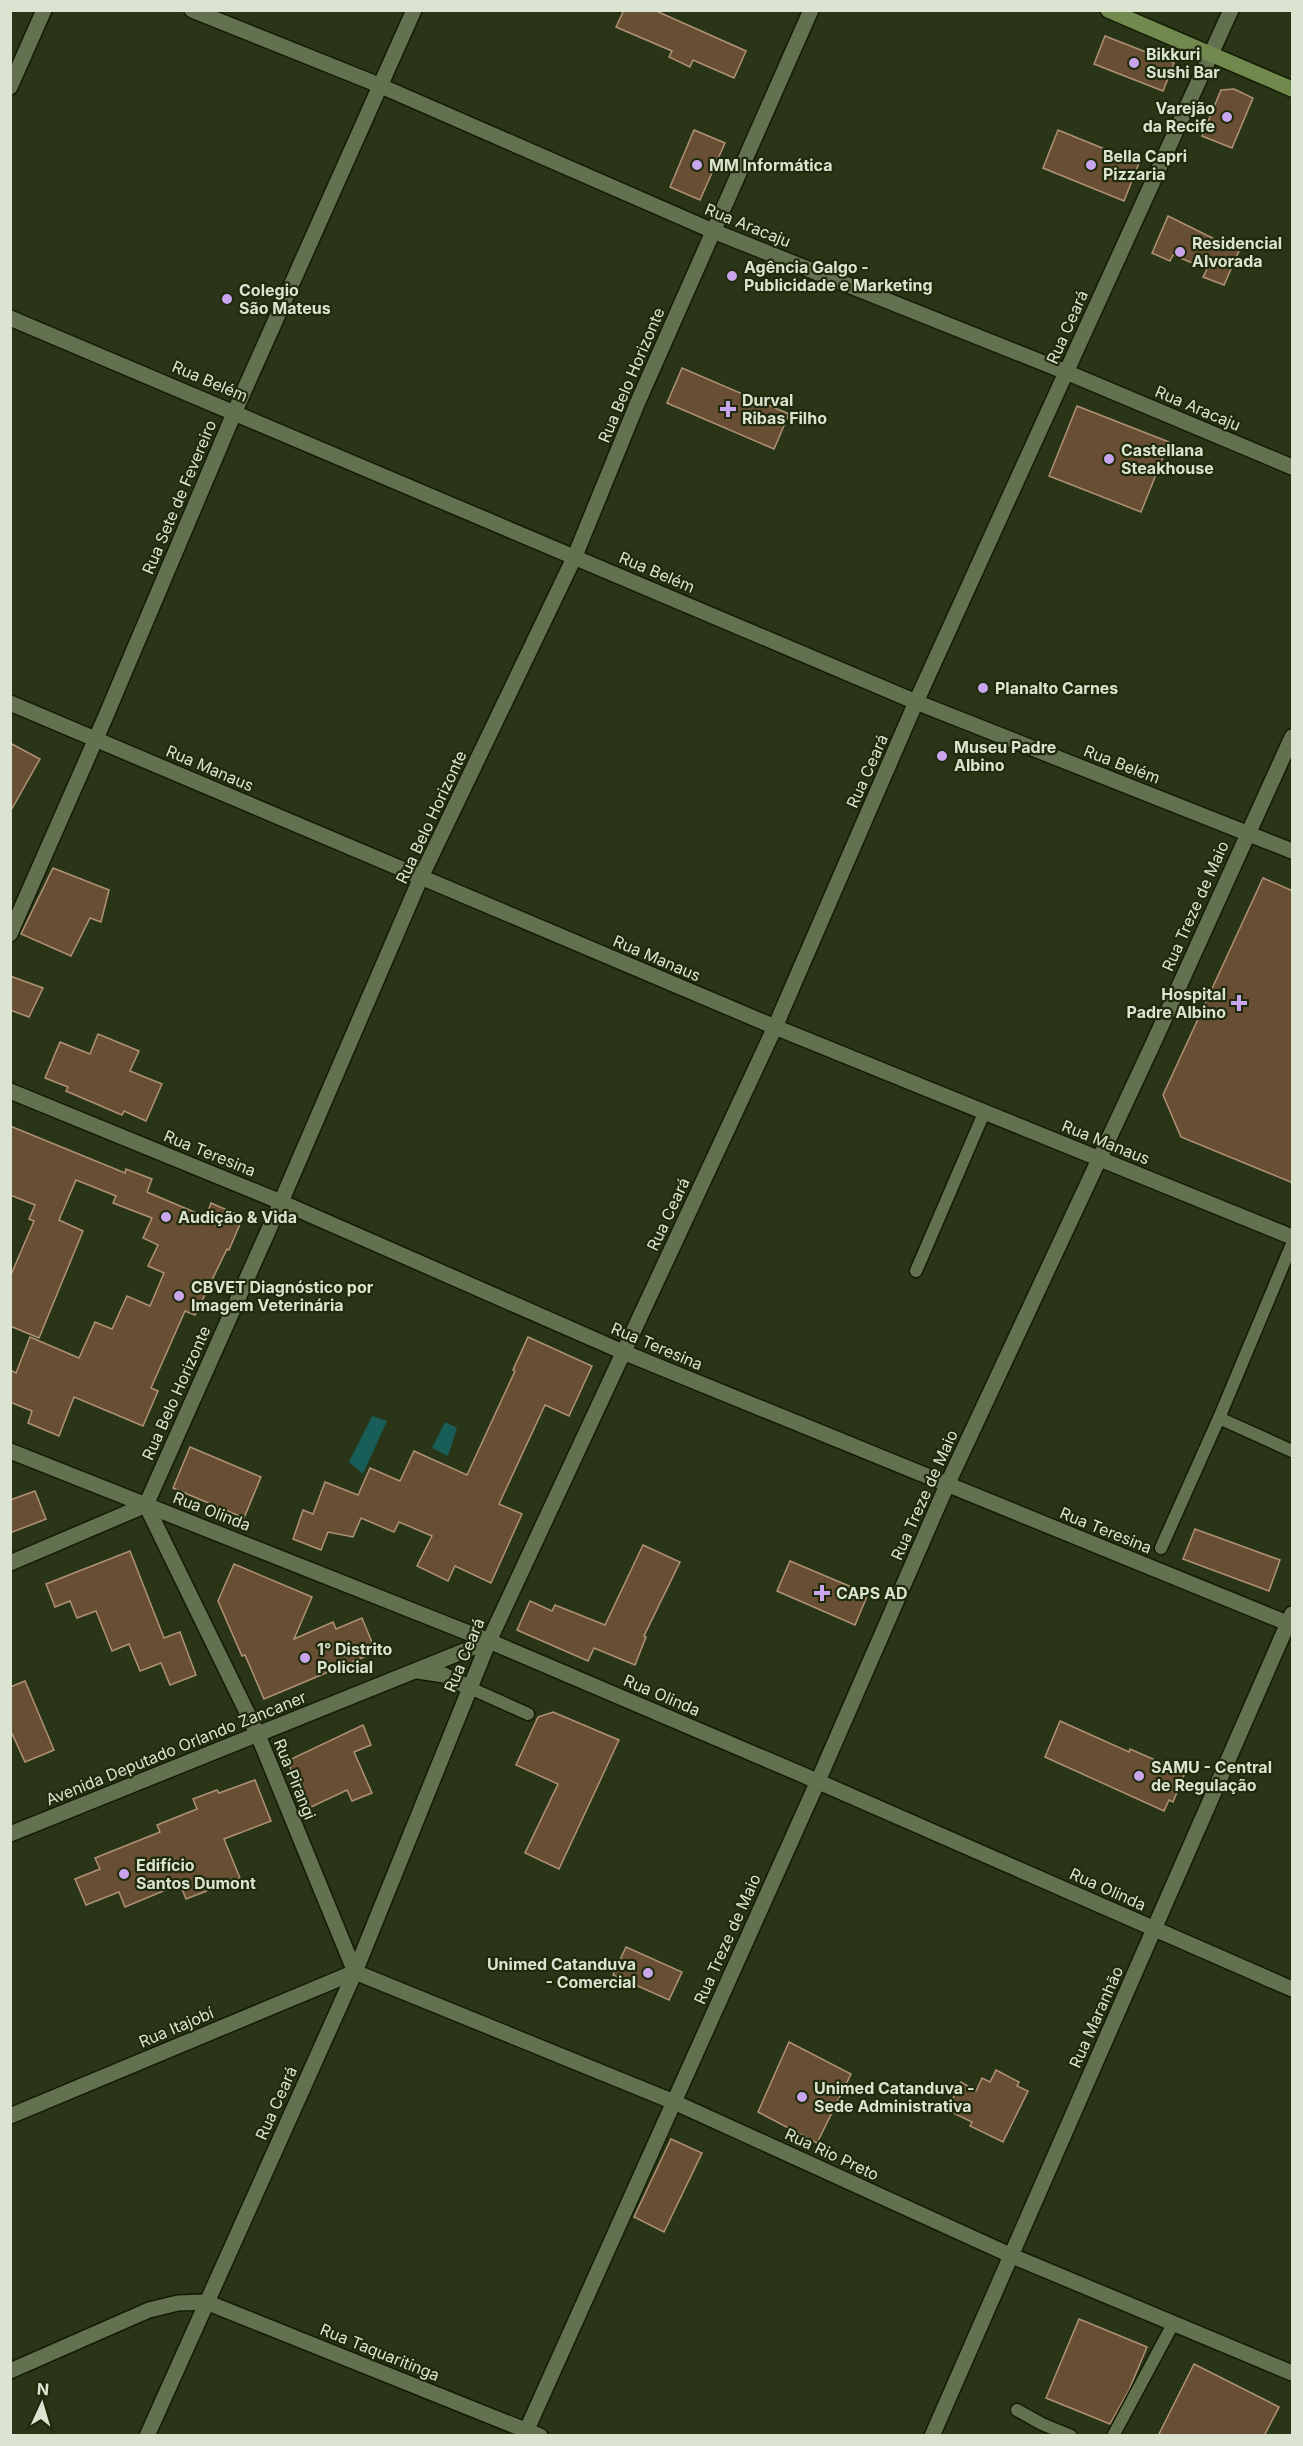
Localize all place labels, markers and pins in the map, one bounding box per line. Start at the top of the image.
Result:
place label: Bikkuri Sushi Bar [1146,44,1220,82]
marker: Bikkuri Sushi Bar [1127,56,1141,70]
place label: Varejão da Recife [1143,98,1215,136]
marker: Varejão da Recife [1220,110,1234,124]
place label: Bella Capri Pizzaria [1103,146,1187,184]
place label: MM Informática [709,155,832,175]
marker: MM Informática [690,158,704,172]
marker: Bella Capri Pizzaria [1084,158,1098,172]
place label: Residencial Alvorada [1192,233,1282,271]
marker: Residencial Alvorada [1173,245,1187,259]
place label: Agência Galgo - Publicidade e Marketing [744,257,933,295]
marker: Agência Galgo - Publicidade e Marketing [725,269,739,283]
place label: Colegio São Mateus [239,280,331,318]
marker: Colegio São Mateus [220,292,234,306]
place label: Durval Ribas Filho [742,390,827,428]
marker: Durval Ribas Filho [719,400,737,418]
place label: Castellana Steakhouse [1121,440,1214,478]
marker: Castellana Steakhouse [1102,452,1116,466]
place label: Planalto Carnes [995,678,1118,698]
marker: Planalto Carnes [976,681,990,695]
place label: Museu Padre Albino [954,737,1056,775]
marker: Museu Padre Albino [935,749,949,763]
place label: Hospital Padre Albino [1127,984,1226,1022]
marker: Hospital Padre Albino [1230,994,1248,1012]
place label: Audição & Vida [178,1207,297,1227]
marker: Audição & Vida [159,1210,173,1224]
place label: CBVET Diagnóstico por Imagem Veterinária [191,1277,374,1315]
marker: CBVET Diagnóstico por Imagem Veterinária [172,1289,186,1303]
place label: CAPS AD [836,1583,907,1603]
marker: CAPS AD [813,1584,831,1602]
place label: 1° Distrito Policial [317,1639,392,1677]
marker: 1° Distrito Policial [298,1651,312,1665]
place label: SAMU - Central de Regulação [1151,1757,1272,1795]
marker: SAMU - Central de Regulação [1132,1769,1146,1783]
place label: Edifício Santos Dumont [136,1855,256,1893]
marker: Edifício Santos Dumont [117,1867,131,1881]
place label: Unimed Catanduva - Comercial [487,1954,636,1992]
marker: Unimed Catanduva - Comercial [641,1966,655,1980]
place label: Unimed Catanduva - Sede Administrativa [814,2078,974,2116]
marker: Unimed Catanduva - Sede Administrativa [795,2090,809,2104]

